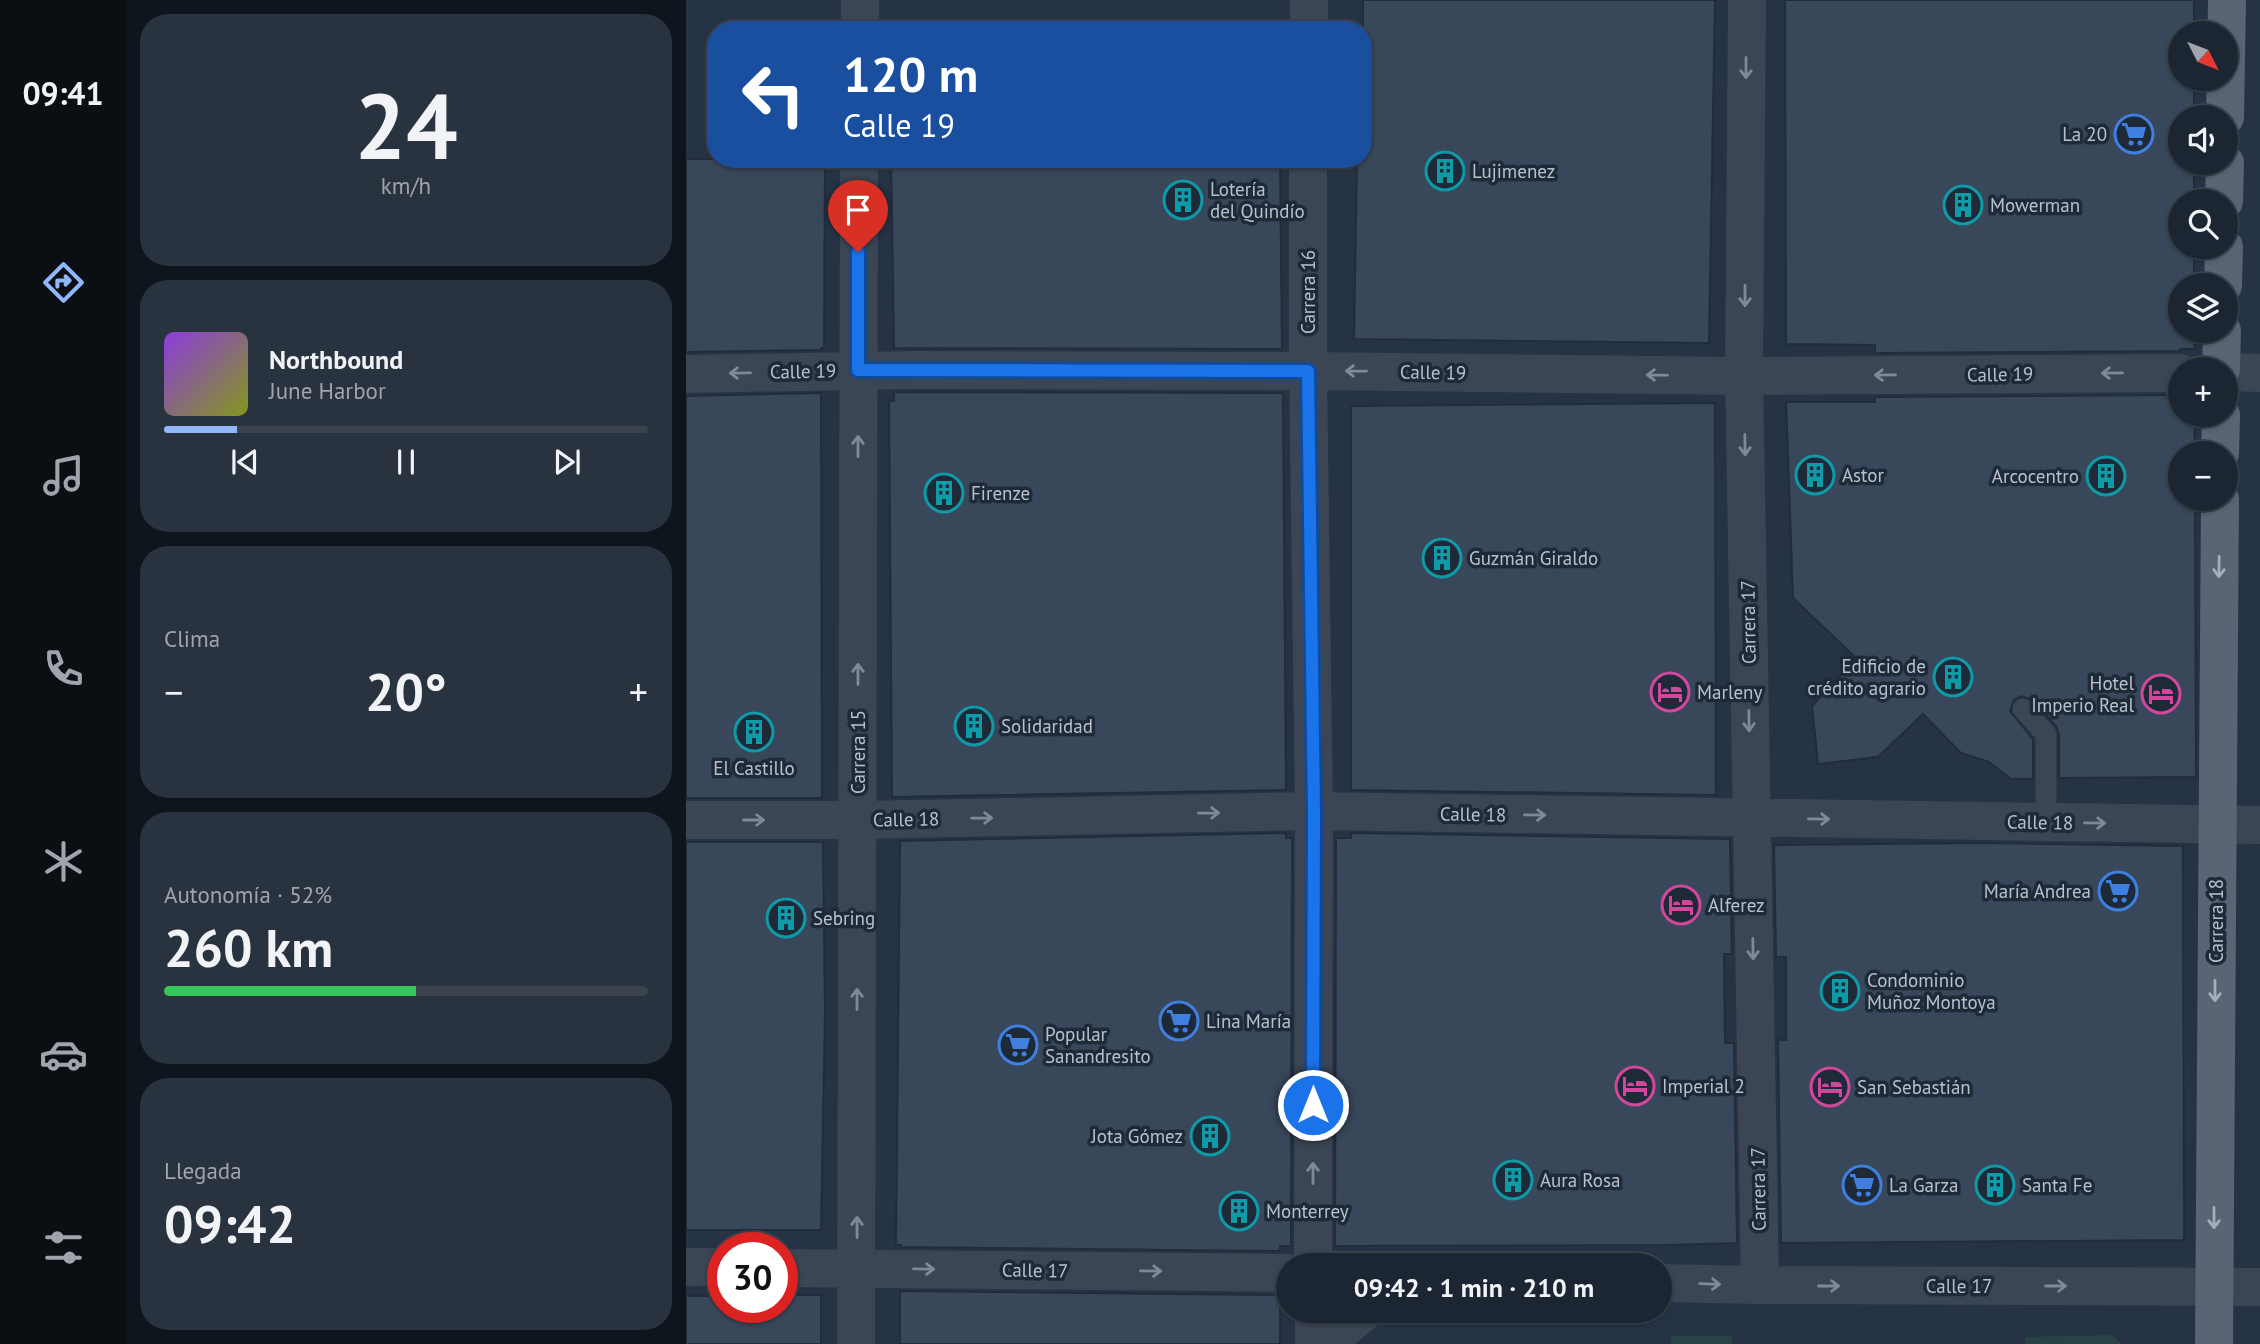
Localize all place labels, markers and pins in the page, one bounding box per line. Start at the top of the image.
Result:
supermarket icon: La 20 [2113,113,2155,155]
place label: La 20 [2062,122,2107,146]
building icon: Lujimenez [1424,150,1466,192]
place label: Lujimenez [1472,159,1555,183]
place label: Lotería del Quindío [1210,177,1305,223]
building icon: Lotería del Quindío [1162,179,1204,221]
pin [828,180,888,252]
building icon: Mowerman [1942,184,1984,226]
place label: Mowerman [1990,193,2080,217]
building icon: Astor [1794,454,1836,496]
building icon: Arcocentro [2085,455,2127,497]
place label: Astor [1842,463,1885,487]
place label: Arcocentro [1992,464,2079,488]
building icon: Firenze [923,472,965,514]
place label: Firenze [971,481,1030,505]
building icon: Guzmán Giraldo [1421,537,1463,579]
place label: Guzmán Giraldo [1469,546,1598,570]
place label: Edificio de crédito agrario [1807,654,1926,700]
building icon: Edificio de crédito agrario [1932,656,1974,698]
hotel icon: Marleny [1649,671,1691,713]
place label: Hotel Imperio Real [2031,671,2134,717]
hotel icon: Hotel Imperio Real [2140,673,2182,715]
place label: Marleny [1697,680,1763,704]
building icon: Solidaridad [953,705,995,747]
building icon: El Castillo [733,711,775,753]
place label: Solidaridad [1001,714,1093,738]
place label: El Castillo [713,756,795,780]
supermarket icon: María Andrea [2097,870,2139,912]
place label: María Andrea [1984,879,2091,903]
hotel icon: Alferez [1660,884,1702,926]
place label: Alferez [1708,893,1765,917]
building icon: Sebring [765,897,807,939]
place label: Sebring [813,906,875,930]
place label: Condominio Muñoz Montoya [1867,968,1996,1014]
building icon: Condominio Muñoz Montoya [1819,970,1861,1012]
supermarket icon: Lina María [1158,1000,1200,1042]
place label: Lina María [1206,1009,1291,1033]
place label: Popular Sanandresito [1045,1022,1151,1068]
supermarket icon: Popular Sanandresito [997,1024,1039,1066]
hotel icon: Imperial 2 [1614,1065,1656,1107]
hotel icon: San Sebastián [1809,1066,1851,1108]
place label: Imperial 2 [1662,1074,1745,1098]
place label: San Sebastián [1857,1075,1971,1099]
building icon: Jota Gómez [1189,1115,1231,1157]
place label: Jota Gómez [1090,1124,1183,1148]
building icon: Aura Rosa [1492,1159,1534,1201]
supermarket icon: La Garza [1841,1164,1883,1206]
building icon: Santa Fe [1974,1164,2016,1206]
place label: Aura Rosa [1540,1168,1620,1192]
place label: La Garza [1889,1173,1958,1197]
place label: Santa Fe [2022,1173,2092,1197]
building icon: Monterrey [1218,1190,1260,1232]
place label: Monterrey [1266,1199,1349,1223]

